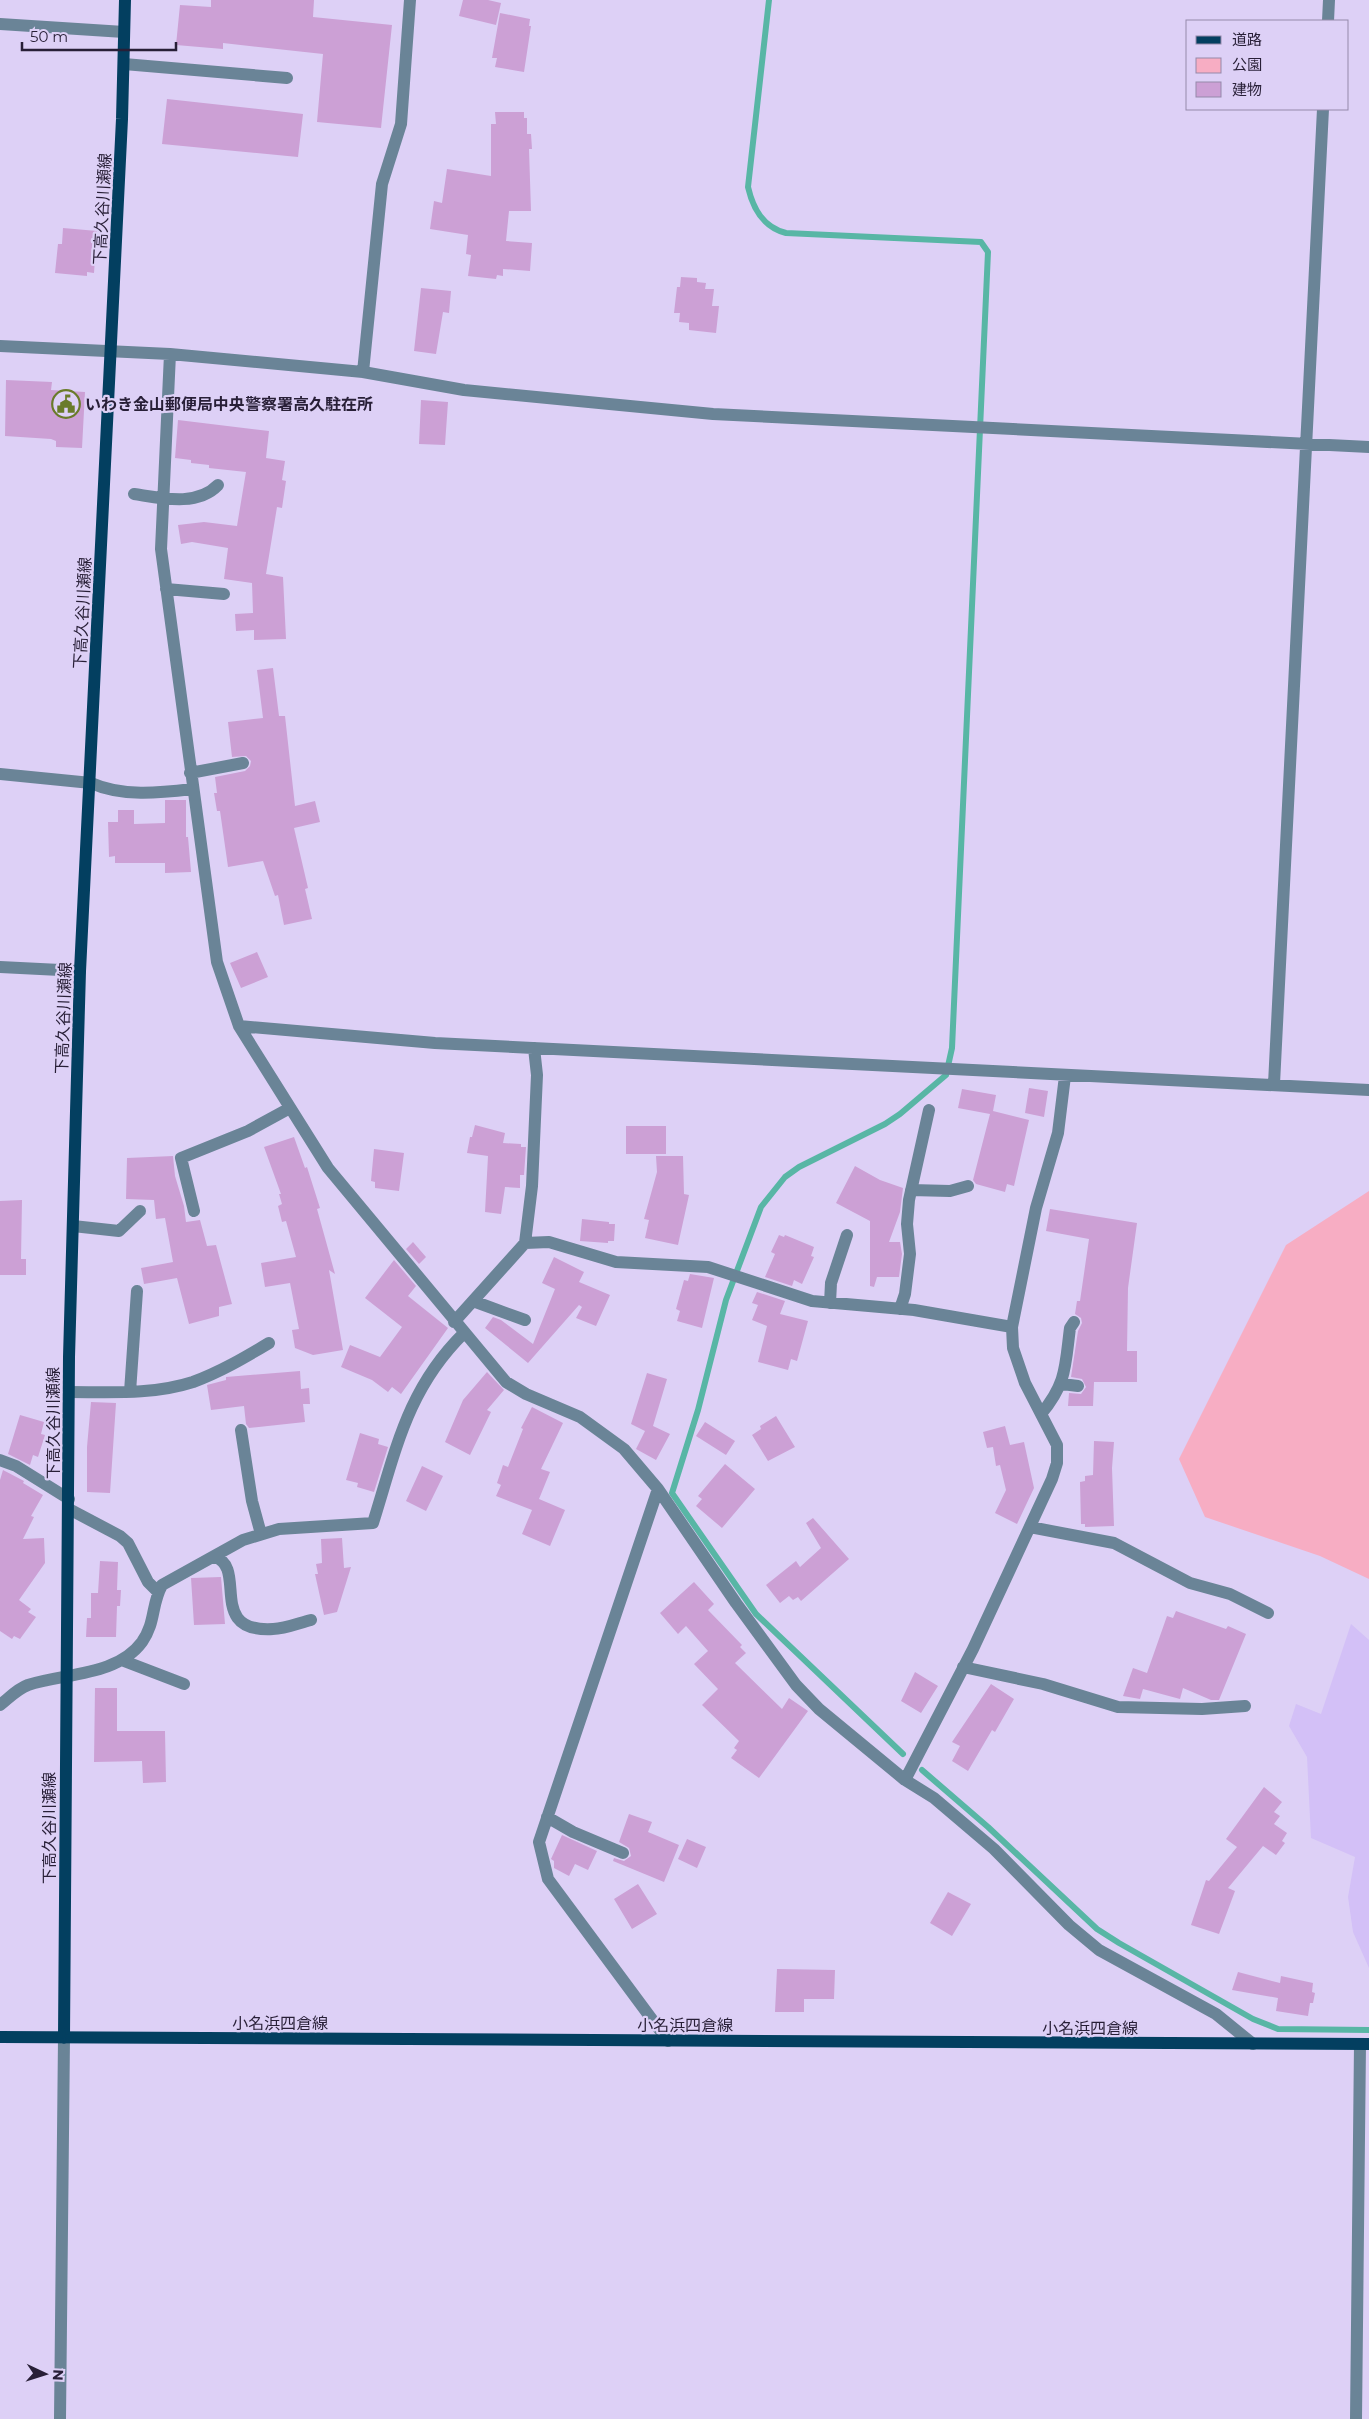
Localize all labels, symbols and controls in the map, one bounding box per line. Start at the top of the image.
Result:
scale bar [22,20,176,52]
legend [1186,20,1349,110]
text: 50 m [30,27,68,46]
text: 道路 [1232,30,1262,49]
text: 公園 [1232,55,1262,74]
text: 建物 [1232,80,1262,99]
street label: 下高久谷川瀬線 [90,153,115,265]
public building icon: いわき金山郵便局中央警察署高久駐在所 [51,389,81,419]
place label: いわき金山郵便局中央警察署高久駐在所 [85,395,373,414]
street label: 下高久谷川瀬線 [70,557,95,669]
street label: 下高久谷川瀬線 [52,962,75,1074]
street label: 下高久谷川瀬線 [44,1367,63,1479]
street label: 下高久谷川瀬線 [40,1772,59,1884]
street label: 小名浜四倉線 [232,2014,328,2033]
street label: 小名浜四倉線 [637,2016,733,2035]
street label: 小名浜四倉線 [1042,2019,1138,2038]
north arrow [20,2349,70,2399]
text: N [49,2369,67,2381]

